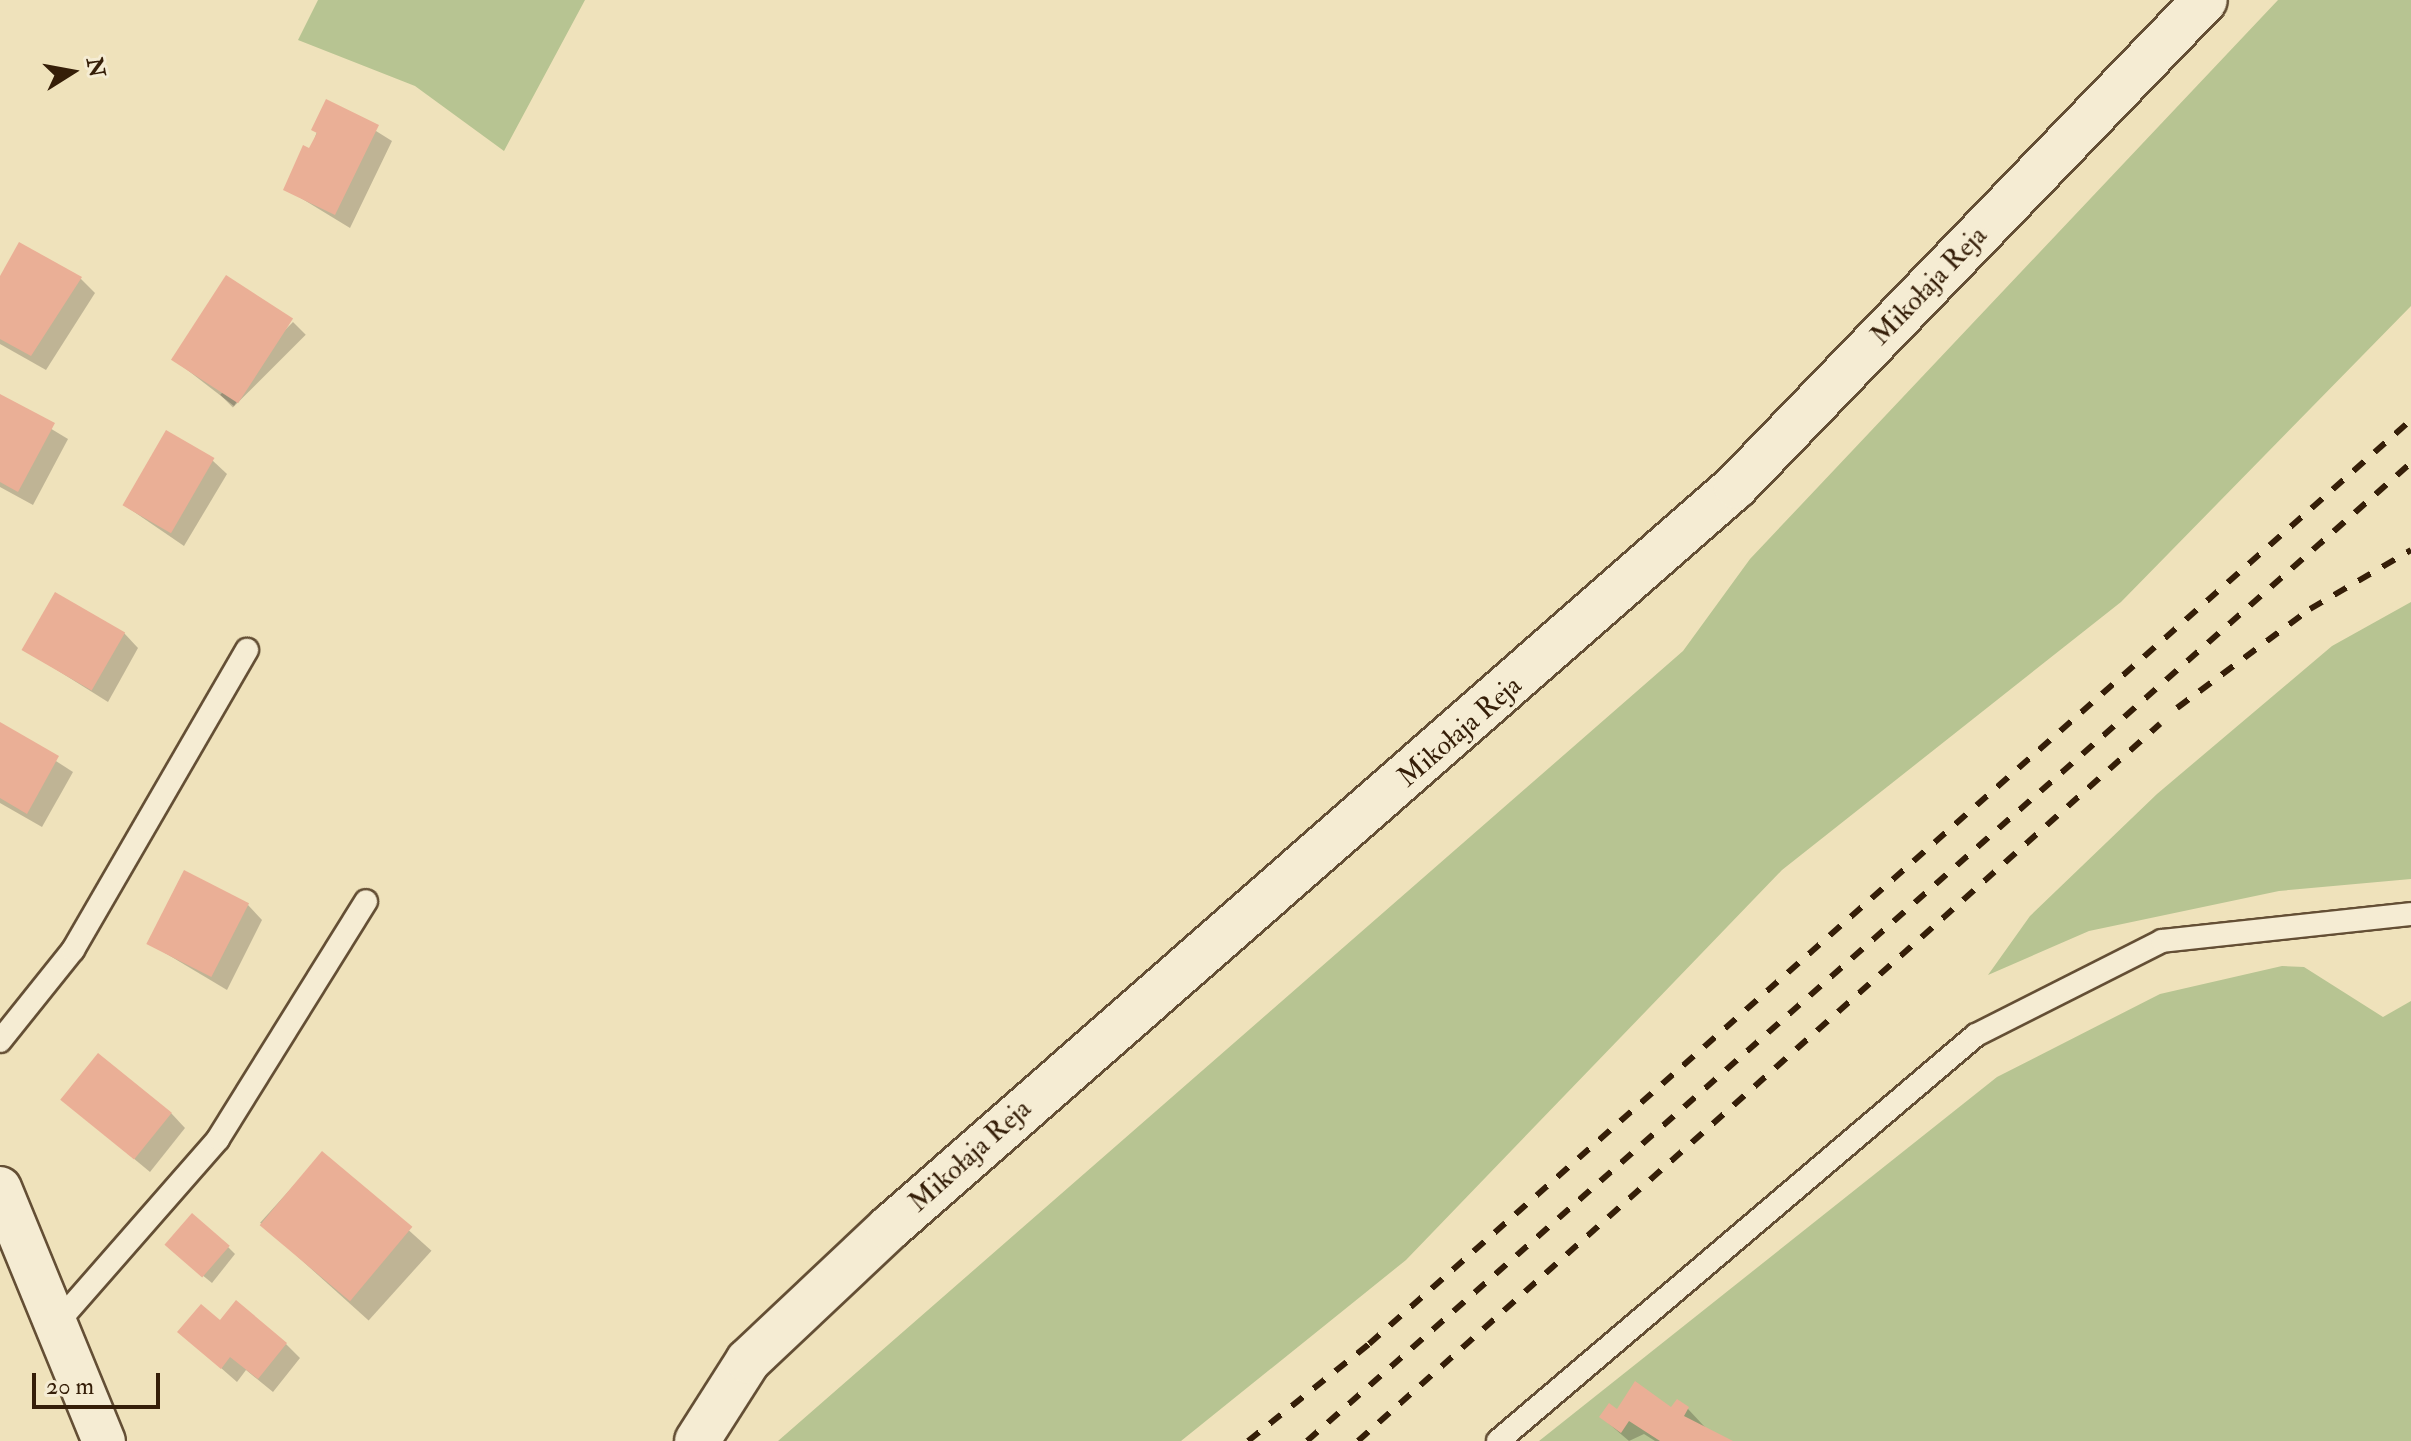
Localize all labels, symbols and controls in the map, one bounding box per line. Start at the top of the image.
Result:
north arrow [32,32,112,112]
text: N [80,55,111,80]
street label: Mikołaja Reja [1864,219,1994,353]
street label: Mikołaja Reja [1391,669,1529,795]
street label: Mikołaja Reja [902,1092,1038,1220]
scale bar [36,1357,164,1407]
text: 20 m [46,1371,94,1402]

